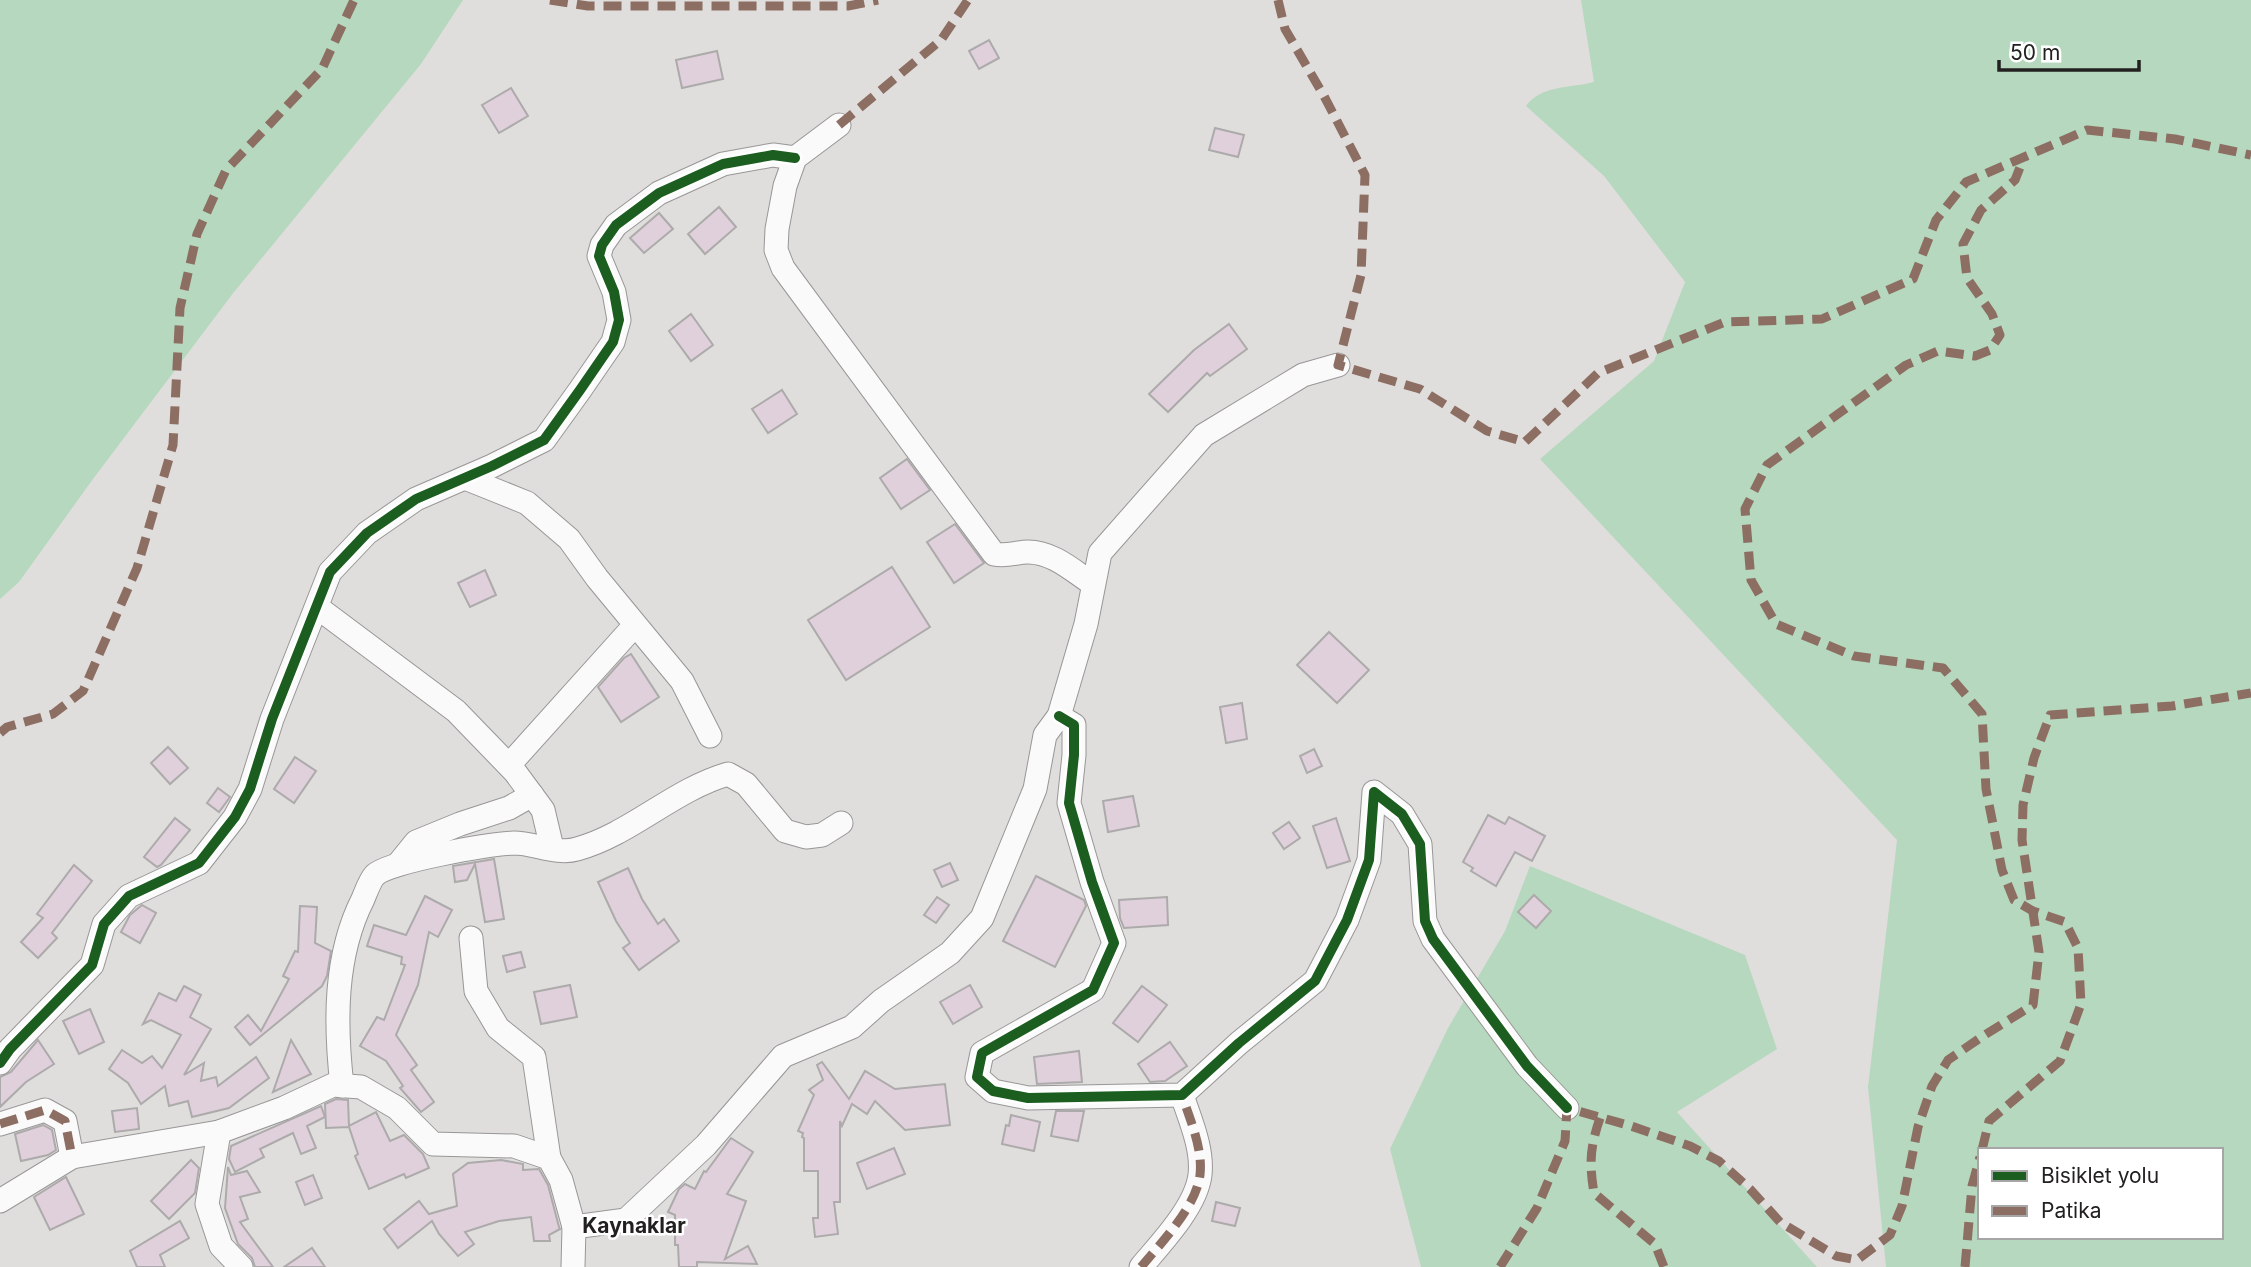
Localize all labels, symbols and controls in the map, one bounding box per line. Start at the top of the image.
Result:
scale bar [1999,28,2139,72]
text: 50 m [2010,40,2060,65]
legend [1978,1148,2223,1239]
text: Bisiklet yolu [2041,1163,2159,1188]
text: Patika [2041,1198,2101,1223]
district label: Kaynaklar [582,1213,686,1238]

